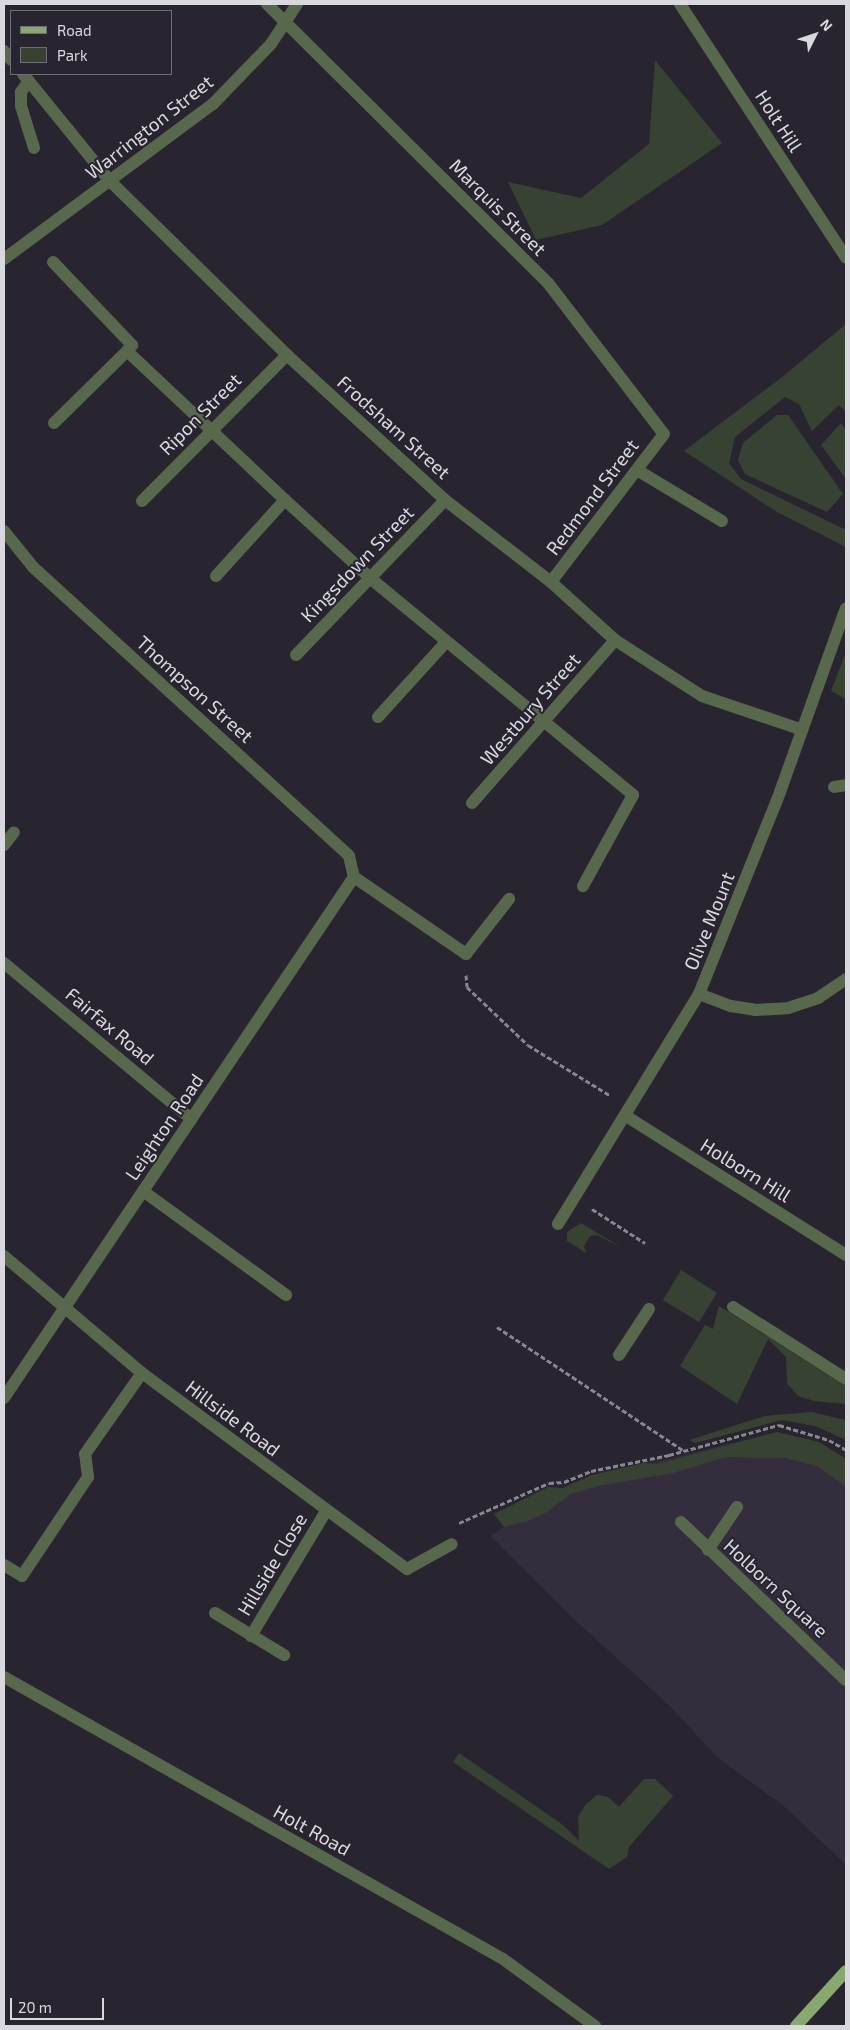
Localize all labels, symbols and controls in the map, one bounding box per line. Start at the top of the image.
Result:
legend [10,10,172,75]
north arrow [790,10,840,60]
text: N [817,15,836,34]
text: Road [57,21,92,39]
text: Park [57,46,88,64]
street label: Warrington Street [81,70,217,184]
street label: Holt Hill [751,86,807,156]
street label: Marquis Street [445,154,551,260]
street label: Ripon Street [154,368,246,460]
street label: Frodsham Street [333,370,455,484]
street label: Redmond Street [541,435,643,559]
street label: Kingsdown Street [296,501,418,627]
street label: Thompson Street [132,631,258,747]
street label: Westbury Street [475,648,585,770]
street label: Olive Mount [679,869,739,973]
street label: Fairfax Road [61,982,159,1070]
street label: Leighton Road [120,1069,208,1185]
street label: Holborn Hill [697,1133,795,1207]
street label: Hillside Road [181,1375,285,1461]
street label: Hillside Close [232,1509,312,1619]
street label: Holborn Square [719,1534,833,1642]
street label: Holt Road [270,1800,354,1860]
scale bar [12,1988,106,2020]
text: 20 m [18,1998,52,2016]

